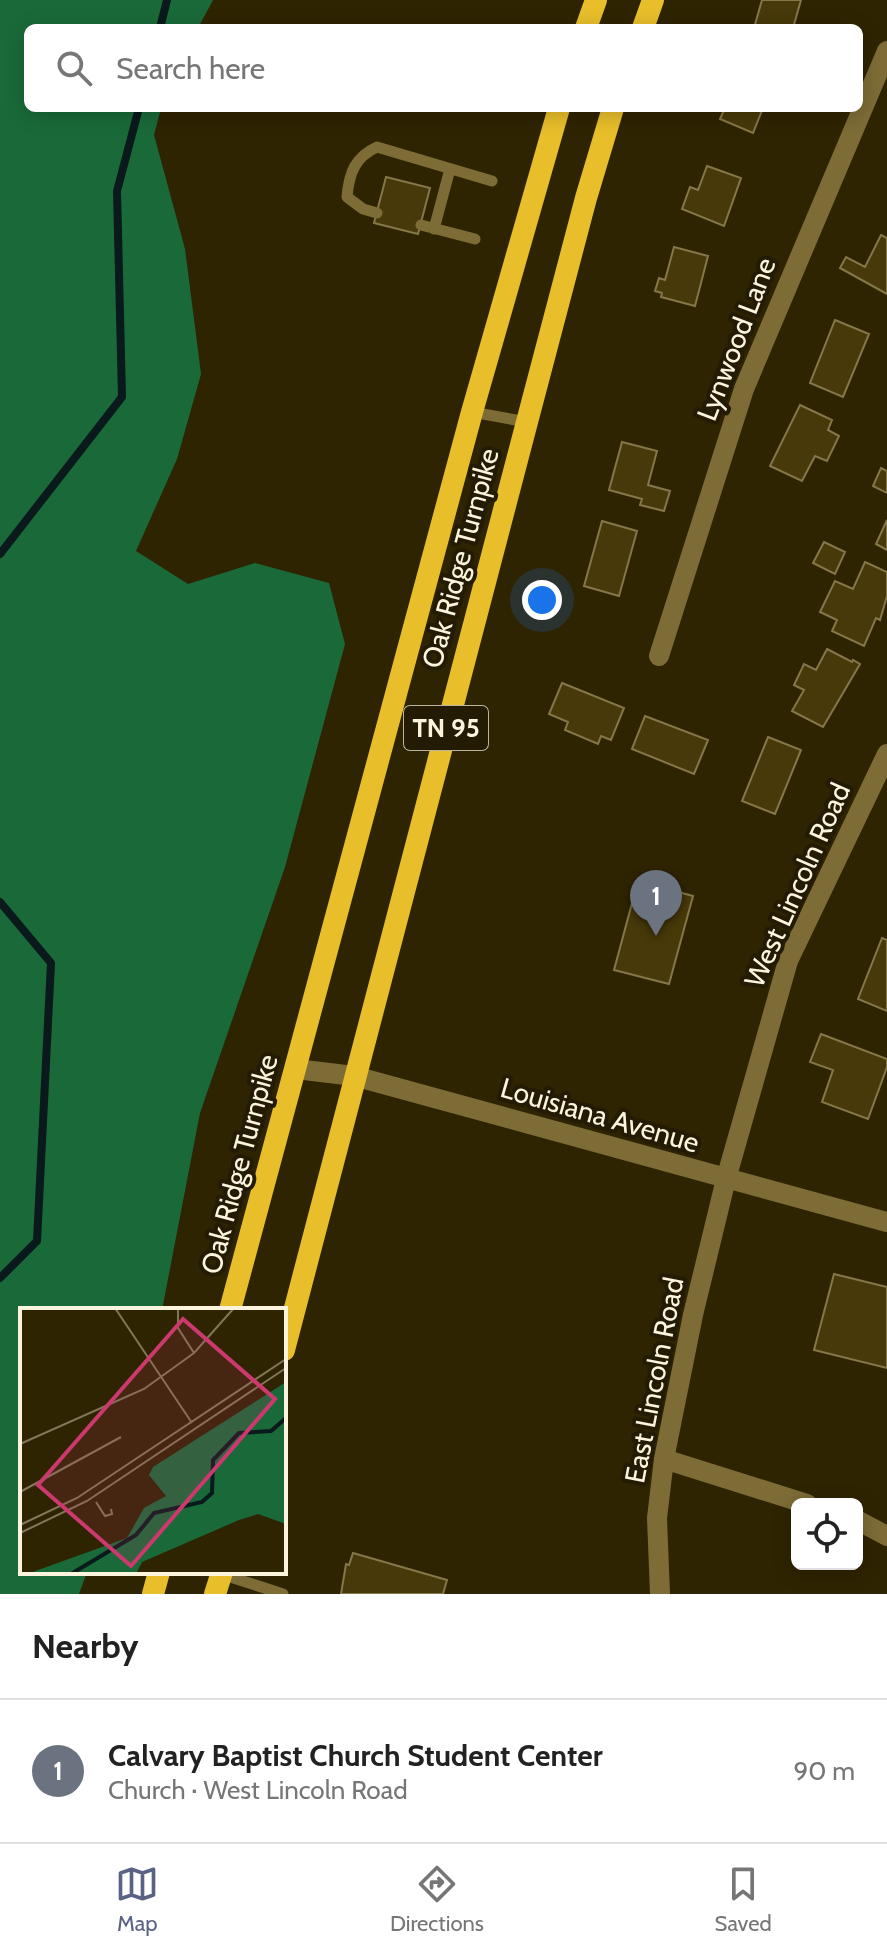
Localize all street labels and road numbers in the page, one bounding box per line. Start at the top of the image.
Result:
street label: Lynwood Lane [689,253,783,425]
street label: Oak Ridge Turnpike [414,445,506,671]
road number: TN 95 [404,706,488,750]
street label: West Lincoln Road [737,778,857,992]
street label: Oak Ridge Turnpike [193,1051,285,1277]
street label: Louisiana Avenue [497,1070,703,1160]
street label: East Lincoln Road [617,1274,691,1486]

